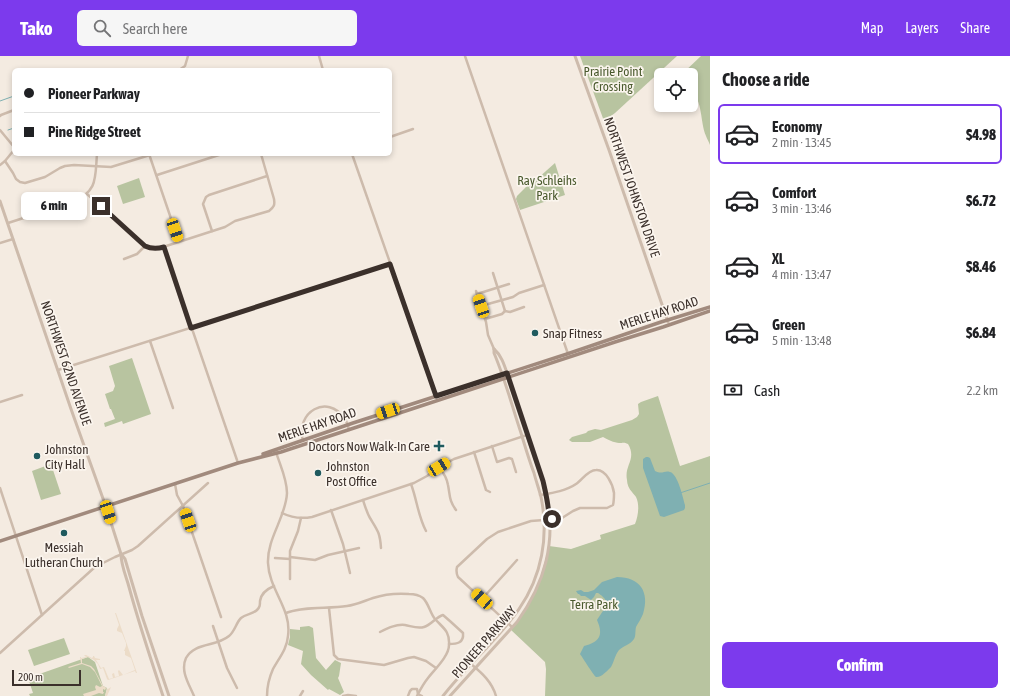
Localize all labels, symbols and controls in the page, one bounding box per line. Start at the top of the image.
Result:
search box [77,10,357,46]
text: Tako [20,17,53,39]
icon: search [91,17,113,39]
text: Search here [123,20,187,37]
text: Map [861,20,883,36]
text: Layers [905,20,938,36]
text: Share [960,20,990,36]
park label: Prairie Point Crossing [584,64,643,94]
map controls [654,68,698,112]
button: locate [654,68,698,112]
text: Choose a ride [722,69,810,90]
text: Pioneer Parkway [48,85,140,102]
street label: NORTHWEST JOHNSTON DRIVE [601,115,663,259]
icon: car [724,116,760,152]
text: Economy [772,118,822,135]
text: Pine Ridge Street [48,123,141,140]
text: $4.98 [966,126,996,143]
text: 2 min · 13:45 [772,135,832,150]
park label: Ray Schleihs Park [517,173,577,203]
icon: car [724,182,760,218]
text: Comfort [772,184,816,201]
callout: 6 min [21,192,87,220]
text: $6.72 [966,192,996,209]
route end [92,197,110,215]
text: 6 min [41,198,67,213]
text: 3 min · 13:46 [772,201,832,216]
car [165,217,185,243]
icon: car [724,248,760,284]
text: XL [772,250,785,267]
text: $8.46 [966,258,996,275]
text: 4 min · 13:47 [772,267,832,282]
car [471,293,491,319]
street label: MERLE HAY ROAD [618,293,700,333]
street label: NORTHWEST 62ND AVENUE [38,299,95,428]
icon: car [724,314,760,350]
text: Green [772,316,805,333]
text: $6.84 [966,324,996,341]
place label: Snap Fitness [543,326,603,341]
marker: Snap Fitness [530,328,540,338]
text: 5 min · 13:48 [772,333,832,348]
icon: cash [722,379,744,401]
text: Cash [754,382,780,399]
text: 2.2 km [967,383,998,398]
car [375,402,401,420]
street label: MERLE HAY ROAD [276,405,358,445]
place label: Doctors Now Walk-In Care [308,439,430,454]
marker: Doctors Now Walk-In Care [433,440,445,452]
place label: Johnston City Hall [45,442,89,472]
marker: Johnston City Hall [32,451,42,461]
car [426,456,452,478]
place label: Johnston Post Office [326,459,377,489]
marker: Johnston Post Office [313,468,323,478]
car [99,499,117,525]
car [178,507,198,533]
route start [543,510,561,528]
marker: Messiah Lutheran Church [59,528,69,538]
place label: Messiah Lutheran Church [25,540,103,570]
car [469,587,495,611]
park label: Terra Park [570,597,618,612]
street label: PIONEER PARKWAY [449,603,519,681]
button: Confirm [722,642,998,688]
scale bar [12,668,81,687]
text: 200 m [18,671,43,683]

